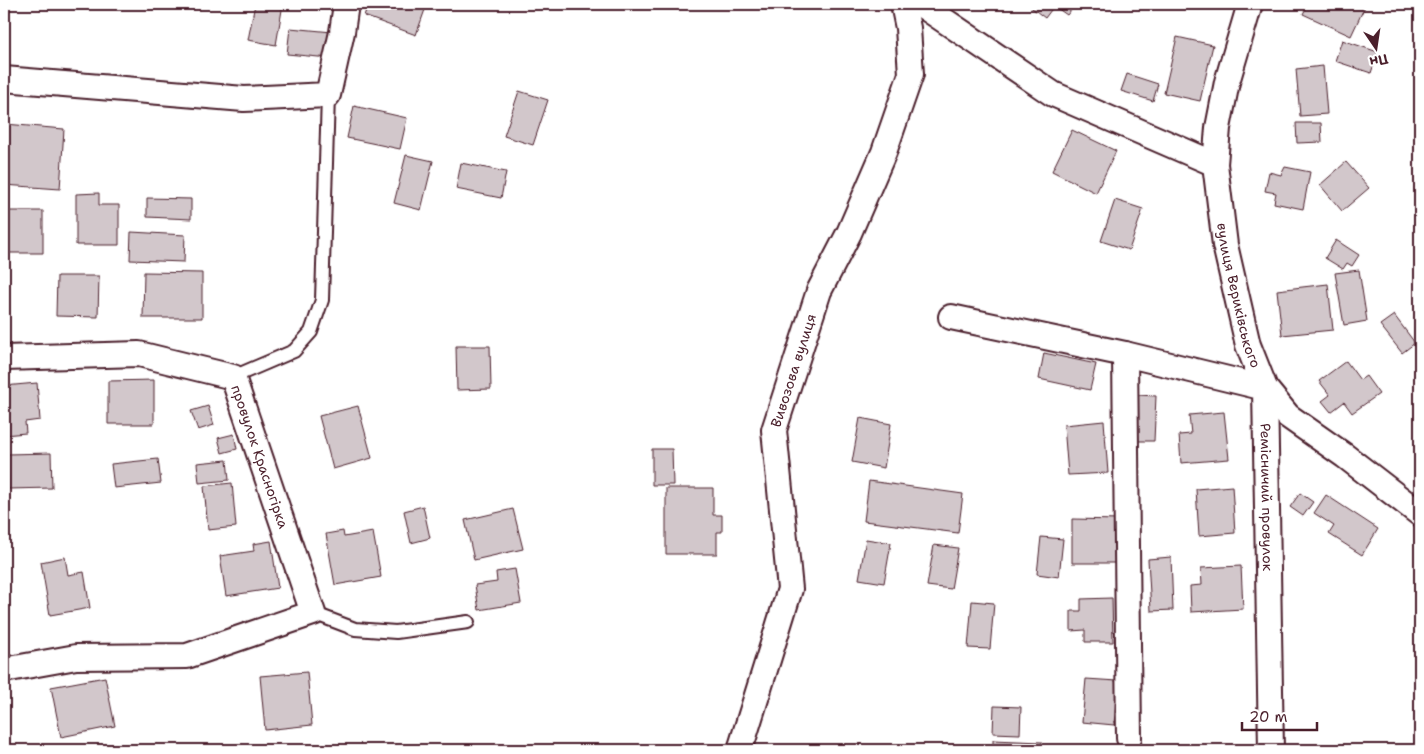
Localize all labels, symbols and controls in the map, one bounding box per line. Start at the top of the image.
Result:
north arrow [1352,22,1402,72]
text: Пн [1368,50,1390,72]
street label: вулиця Вериківського [1213,222,1265,370]
street label: Вивозова вулиця [767,311,820,429]
street label: провулок Красногірка [227,383,293,531]
street label: Ремісничий провулок [1257,423,1277,572]
scale bar [1242,699,1316,731]
text: 20 m [1249,707,1288,727]

